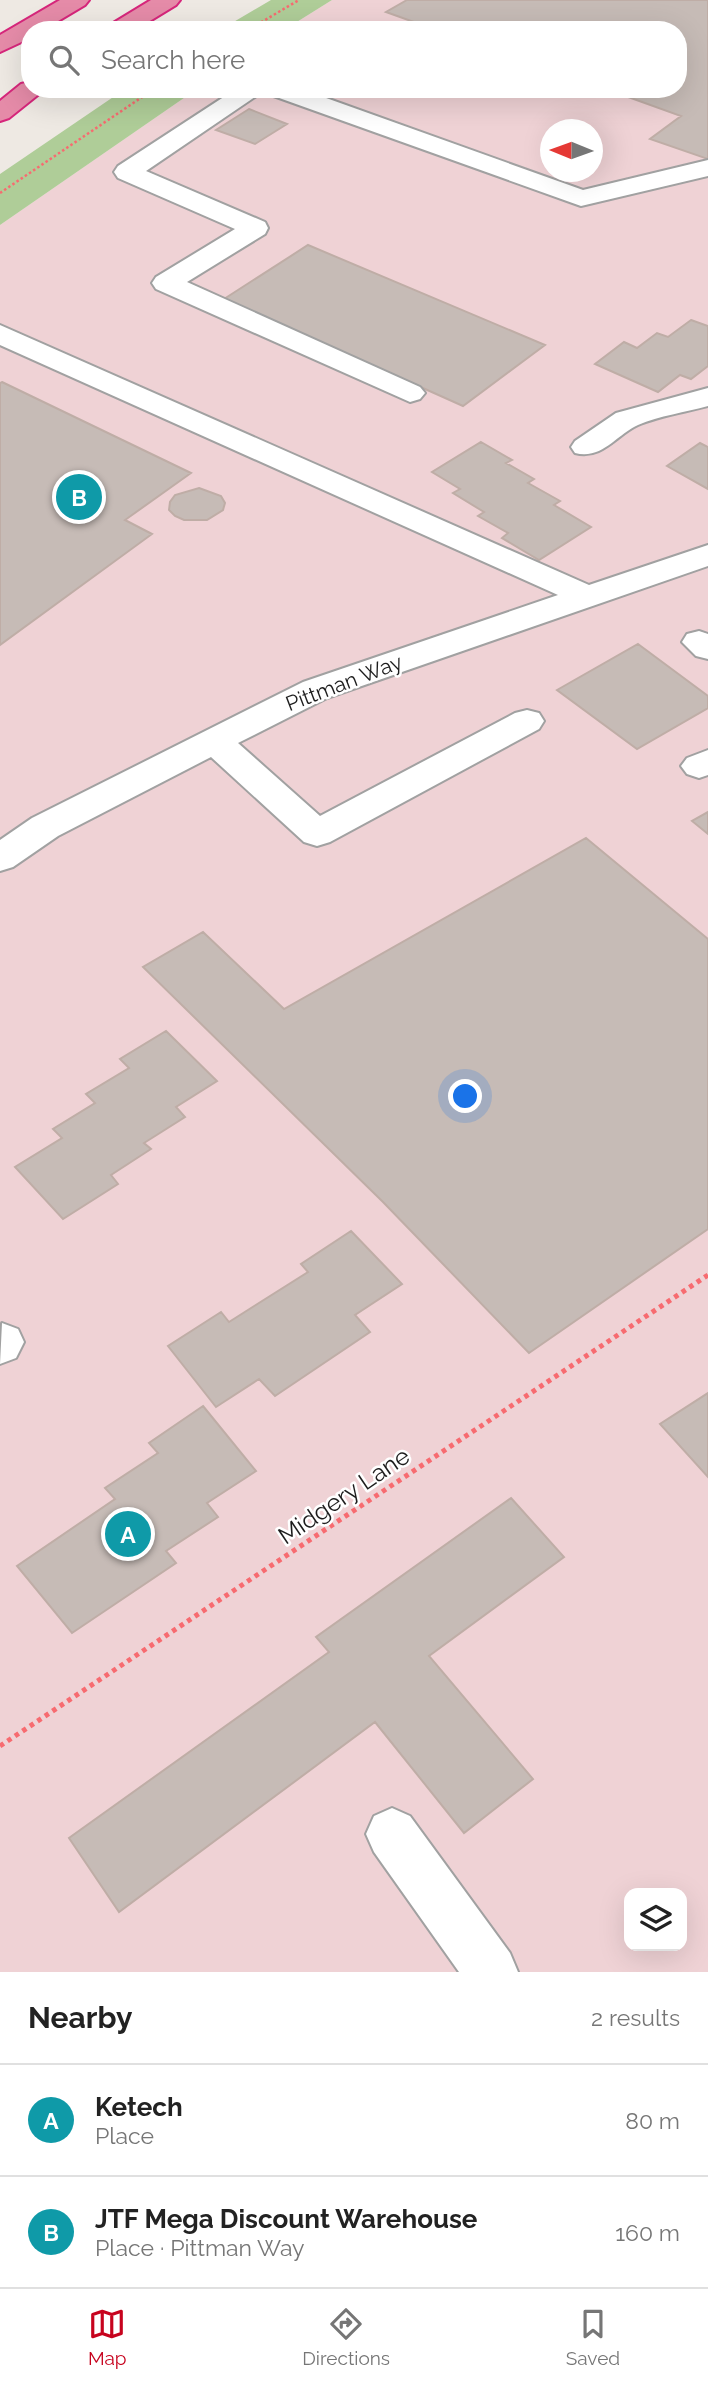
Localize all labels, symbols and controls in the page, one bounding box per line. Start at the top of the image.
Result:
search box [21,21,687,98]
icon: search [45,41,83,79]
text: Search here [101,45,245,75]
north arrow [540,119,603,182]
pin: B [56,471,102,523]
street label: Pittman Way [282,649,406,716]
your location [448,1079,482,1113]
street label: Midgery Lane [273,1441,415,1550]
pin: A [105,1508,151,1560]
map controls [624,1888,687,1951]
button: layers [624,1888,687,1951]
text: Nearby [28,2000,132,2035]
text: 2 results [591,2004,680,2031]
text: Ketech [95,2092,183,2122]
text: A [43,2107,59,2134]
text: 80 m [625,2107,680,2134]
text: Place [95,2122,154,2149]
text: JTF Mega Discount Warehouse [95,2204,477,2234]
text: B [43,2219,59,2246]
text: 160 m [615,2219,680,2246]
text: Place · Pittman Way [95,2234,305,2261]
tab: Map [88,2305,127,2369]
tab: Directions [302,2305,390,2369]
tab: Saved [566,2305,620,2369]

